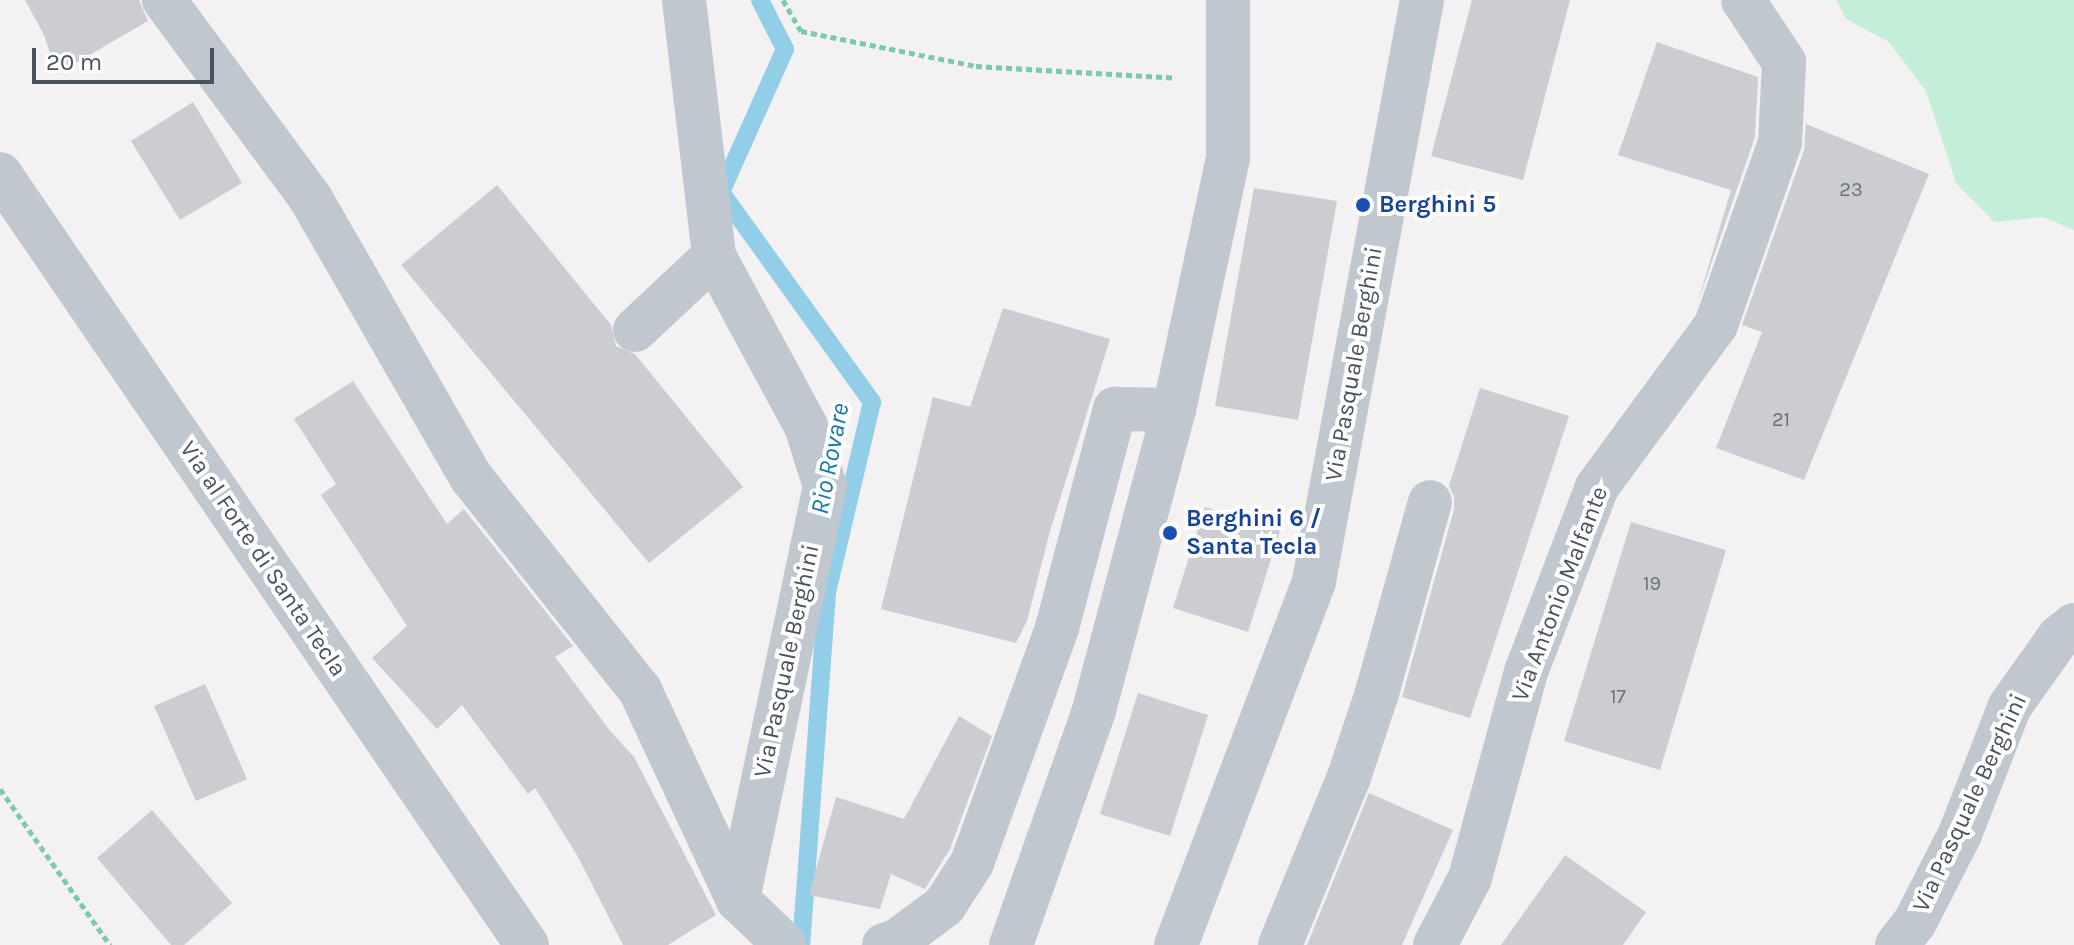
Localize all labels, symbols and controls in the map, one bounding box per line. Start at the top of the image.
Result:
scale bar [36,32,218,82]
text: 20 m [46,48,102,76]
house number: 23 [1839,177,1863,201]
place label: Berghini 5 [1379,191,1496,219]
marker: Berghini 5 [1354,196,1372,214]
street label: Via Pasquale Berghini [1319,245,1389,483]
water label: Rio Rovare [804,401,856,517]
house number: 21 [1772,407,1790,431]
street label: Via al Forte di Santa Tecla [173,436,353,682]
street label: Via Antonio Malfante [1506,482,1614,706]
place label: Berghini 6 / Santa Tecla [1186,505,1321,561]
marker: Berghini 6 / Santa Tecla [1161,524,1179,542]
street label: Via Pasquale Berghini [748,542,826,780]
house number: 19 [1643,571,1661,595]
house number: 17 [1610,684,1626,708]
street label: Via Pasquale Berghini [1907,689,2033,917]

